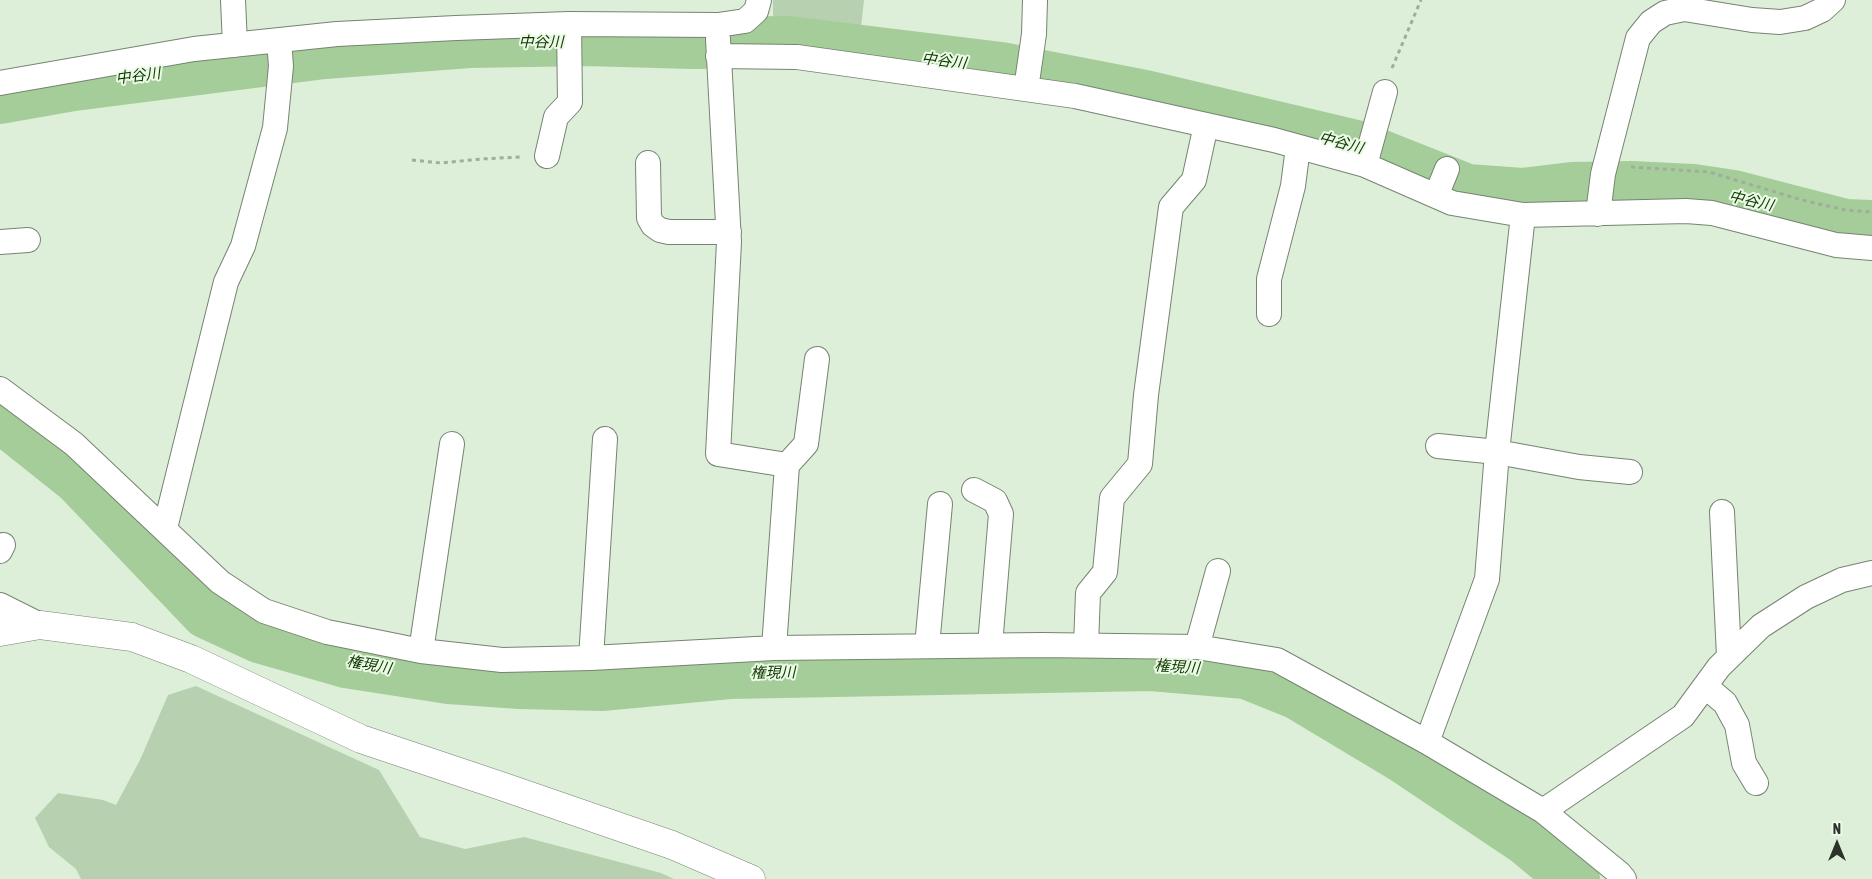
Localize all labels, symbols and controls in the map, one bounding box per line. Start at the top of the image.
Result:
water label: 中谷川 [519,33,563,51]
water label: 中谷川 [921,49,967,73]
water label: 中谷川 [115,64,161,88]
water label: 中谷川 [1317,128,1365,158]
water label: 中谷川 [1727,187,1775,215]
water label: 権現川 [345,652,393,678]
water label: 権現川 [1154,656,1200,678]
water label: 権現川 [750,664,796,682]
north arrow [1812,819,1862,869]
text: N [1833,821,1841,837]

